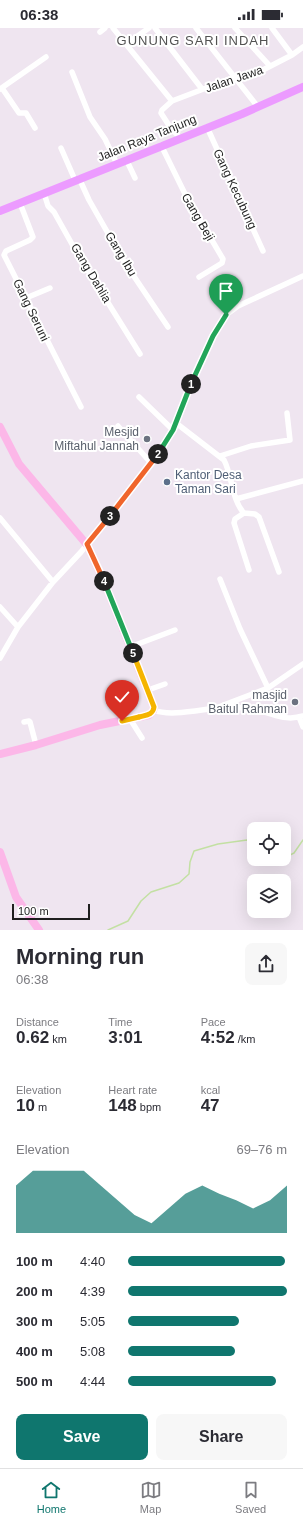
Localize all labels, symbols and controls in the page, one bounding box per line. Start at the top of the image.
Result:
text: 06:38 [20,6,58,23]
district label: GUNUNG SARI INDAH [117,33,269,48]
street label: Jalan Jawa [203,63,265,95]
street label: Jalan Raya Tanjung [96,112,198,164]
street label: Gang Kecubung [210,147,260,231]
street label: Gang Beji [179,191,217,243]
street label: Gang Ibu [102,229,140,279]
street label: Gang Dahlia [68,241,114,305]
pin [209,274,243,315]
street label: Gang Seruni [10,277,52,343]
icon: arrive [215,280,237,302]
pin: 1 [181,374,201,394]
text: 1 [188,378,194,390]
place label: Mesjid Miftahul Jannah [54,425,139,453]
marker: Mesjid Miftahul Jannah [142,434,152,444]
pin: 2 [148,444,168,464]
text: 2 [155,448,161,460]
place label: Kantor Desa Taman Sari [175,468,242,496]
marker: Kantor Desa Taman Sari [162,477,172,487]
pin: 3 [100,506,120,526]
text: 3 [107,510,113,522]
pin: 4 [94,571,114,591]
text: 4 [101,575,107,587]
pin: 5 [123,643,143,663]
text: 5 [130,647,136,659]
pin [105,680,139,721]
icon: check [111,686,133,708]
place label: masjid Baitul Rahman [208,688,287,716]
marker: masjid Baitul Rahman [290,697,300,707]
map controls [247,822,291,918]
button: locate [247,822,291,866]
button: layers [247,874,291,918]
scale bar [12,902,90,921]
text: 100 m [18,905,49,917]
button: share [245,943,287,985]
text: Morning run [16,944,144,969]
text: 06:38 [16,972,49,987]
text: Distance [16,1016,59,1028]
text: Time [108,1016,132,1028]
text: Pace [201,1016,226,1028]
text: 0.62 [16,1028,49,1047]
text: 3:01 [108,1028,142,1047]
text: 4:52 [201,1028,235,1047]
text: km [49,1033,67,1045]
text: /km [235,1033,255,1045]
text: Elevation [16,1084,61,1096]
text: Heart rate [108,1084,157,1096]
text: kcal [201,1084,220,1096]
text: 10 [16,1096,35,1115]
text: 148 [108,1096,137,1115]
text: 47 [201,1096,220,1115]
text: m [35,1101,47,1113]
text: bpm [137,1101,161,1113]
text: Elevation [16,1142,69,1157]
text: 69–76 m [236,1142,287,1157]
text: 100 m [16,1254,53,1269]
text: 4:40 [80,1254,105,1269]
text: 200 m [16,1284,53,1299]
text: 4:39 [80,1284,105,1299]
text: 300 m [16,1314,53,1329]
text: 5:05 [80,1314,105,1329]
text: 400 m [16,1344,53,1359]
text: 5:08 [80,1344,105,1359]
text: 500 m [16,1374,53,1389]
text: 4:44 [80,1374,105,1389]
button: Save [16,1414,148,1460]
button: Share [156,1414,287,1460]
tab: Home [37,1479,66,1515]
tab: Map [140,1479,162,1515]
tab: Saved [235,1479,266,1515]

